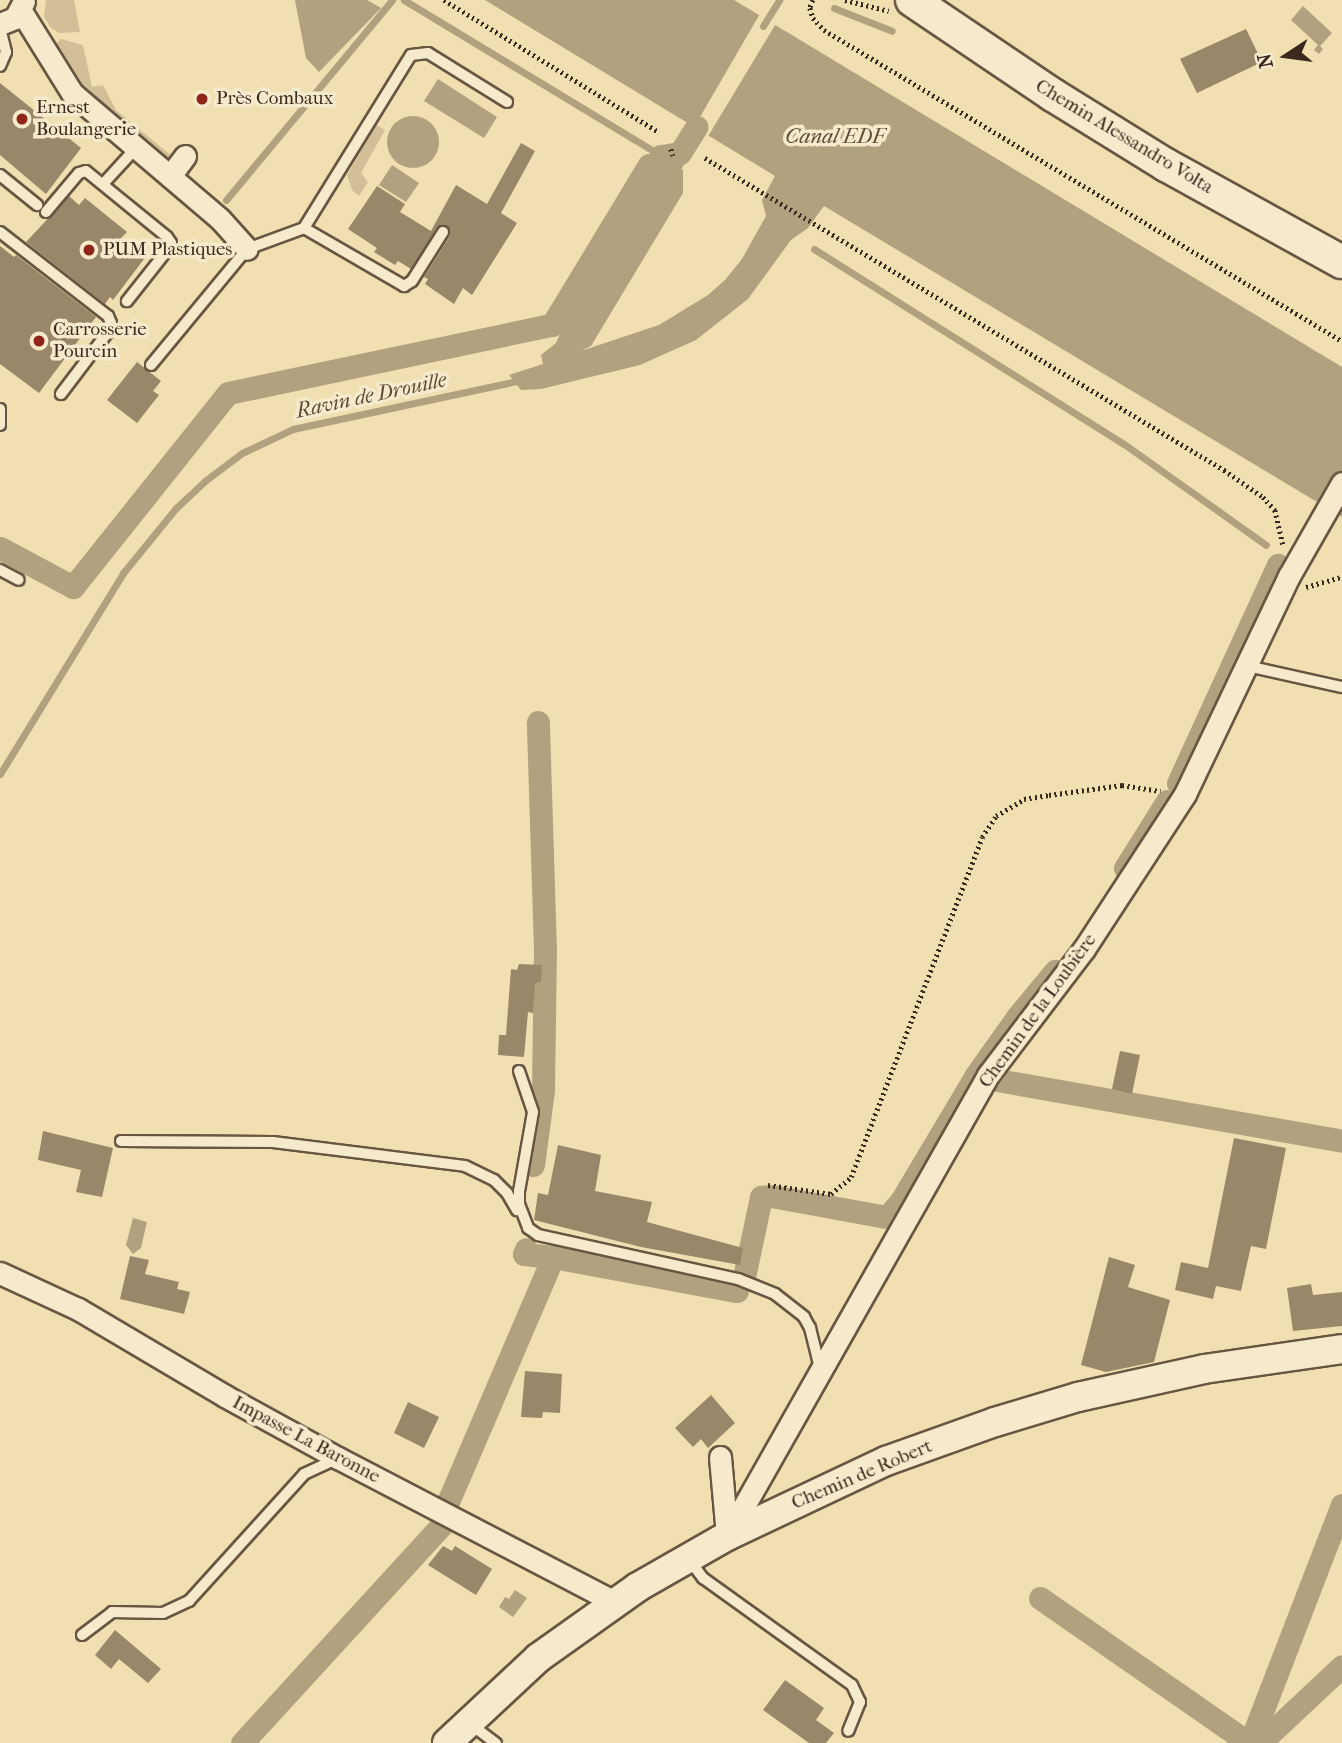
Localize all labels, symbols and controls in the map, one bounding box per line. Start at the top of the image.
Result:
north arrow [1251,21,1321,91]
text: N [1253,51,1278,70]
street label: Chemin Alessandro Volta [1031,75,1217,199]
place label: Près Combaux [216,88,333,110]
marker: Près Combaux [194,91,210,107]
place label: Ernest Boulangerie [36,97,136,141]
marker: Ernest Boulangerie [14,111,30,127]
water label: Canal EDF [785,123,885,149]
place label: PUM Plastiques [103,239,232,261]
marker: PUM Plastiques [81,242,97,258]
place label: Carrosserie Pourcin [53,319,147,363]
marker: Carrosserie Pourcin [31,333,47,349]
water label: Ravin de Drouille [293,367,449,423]
street label: Chemin de la Loubière [974,929,1102,1093]
street label: Impasse La Baronne [228,1391,384,1489]
street label: Chemin de Robert [788,1435,936,1515]

